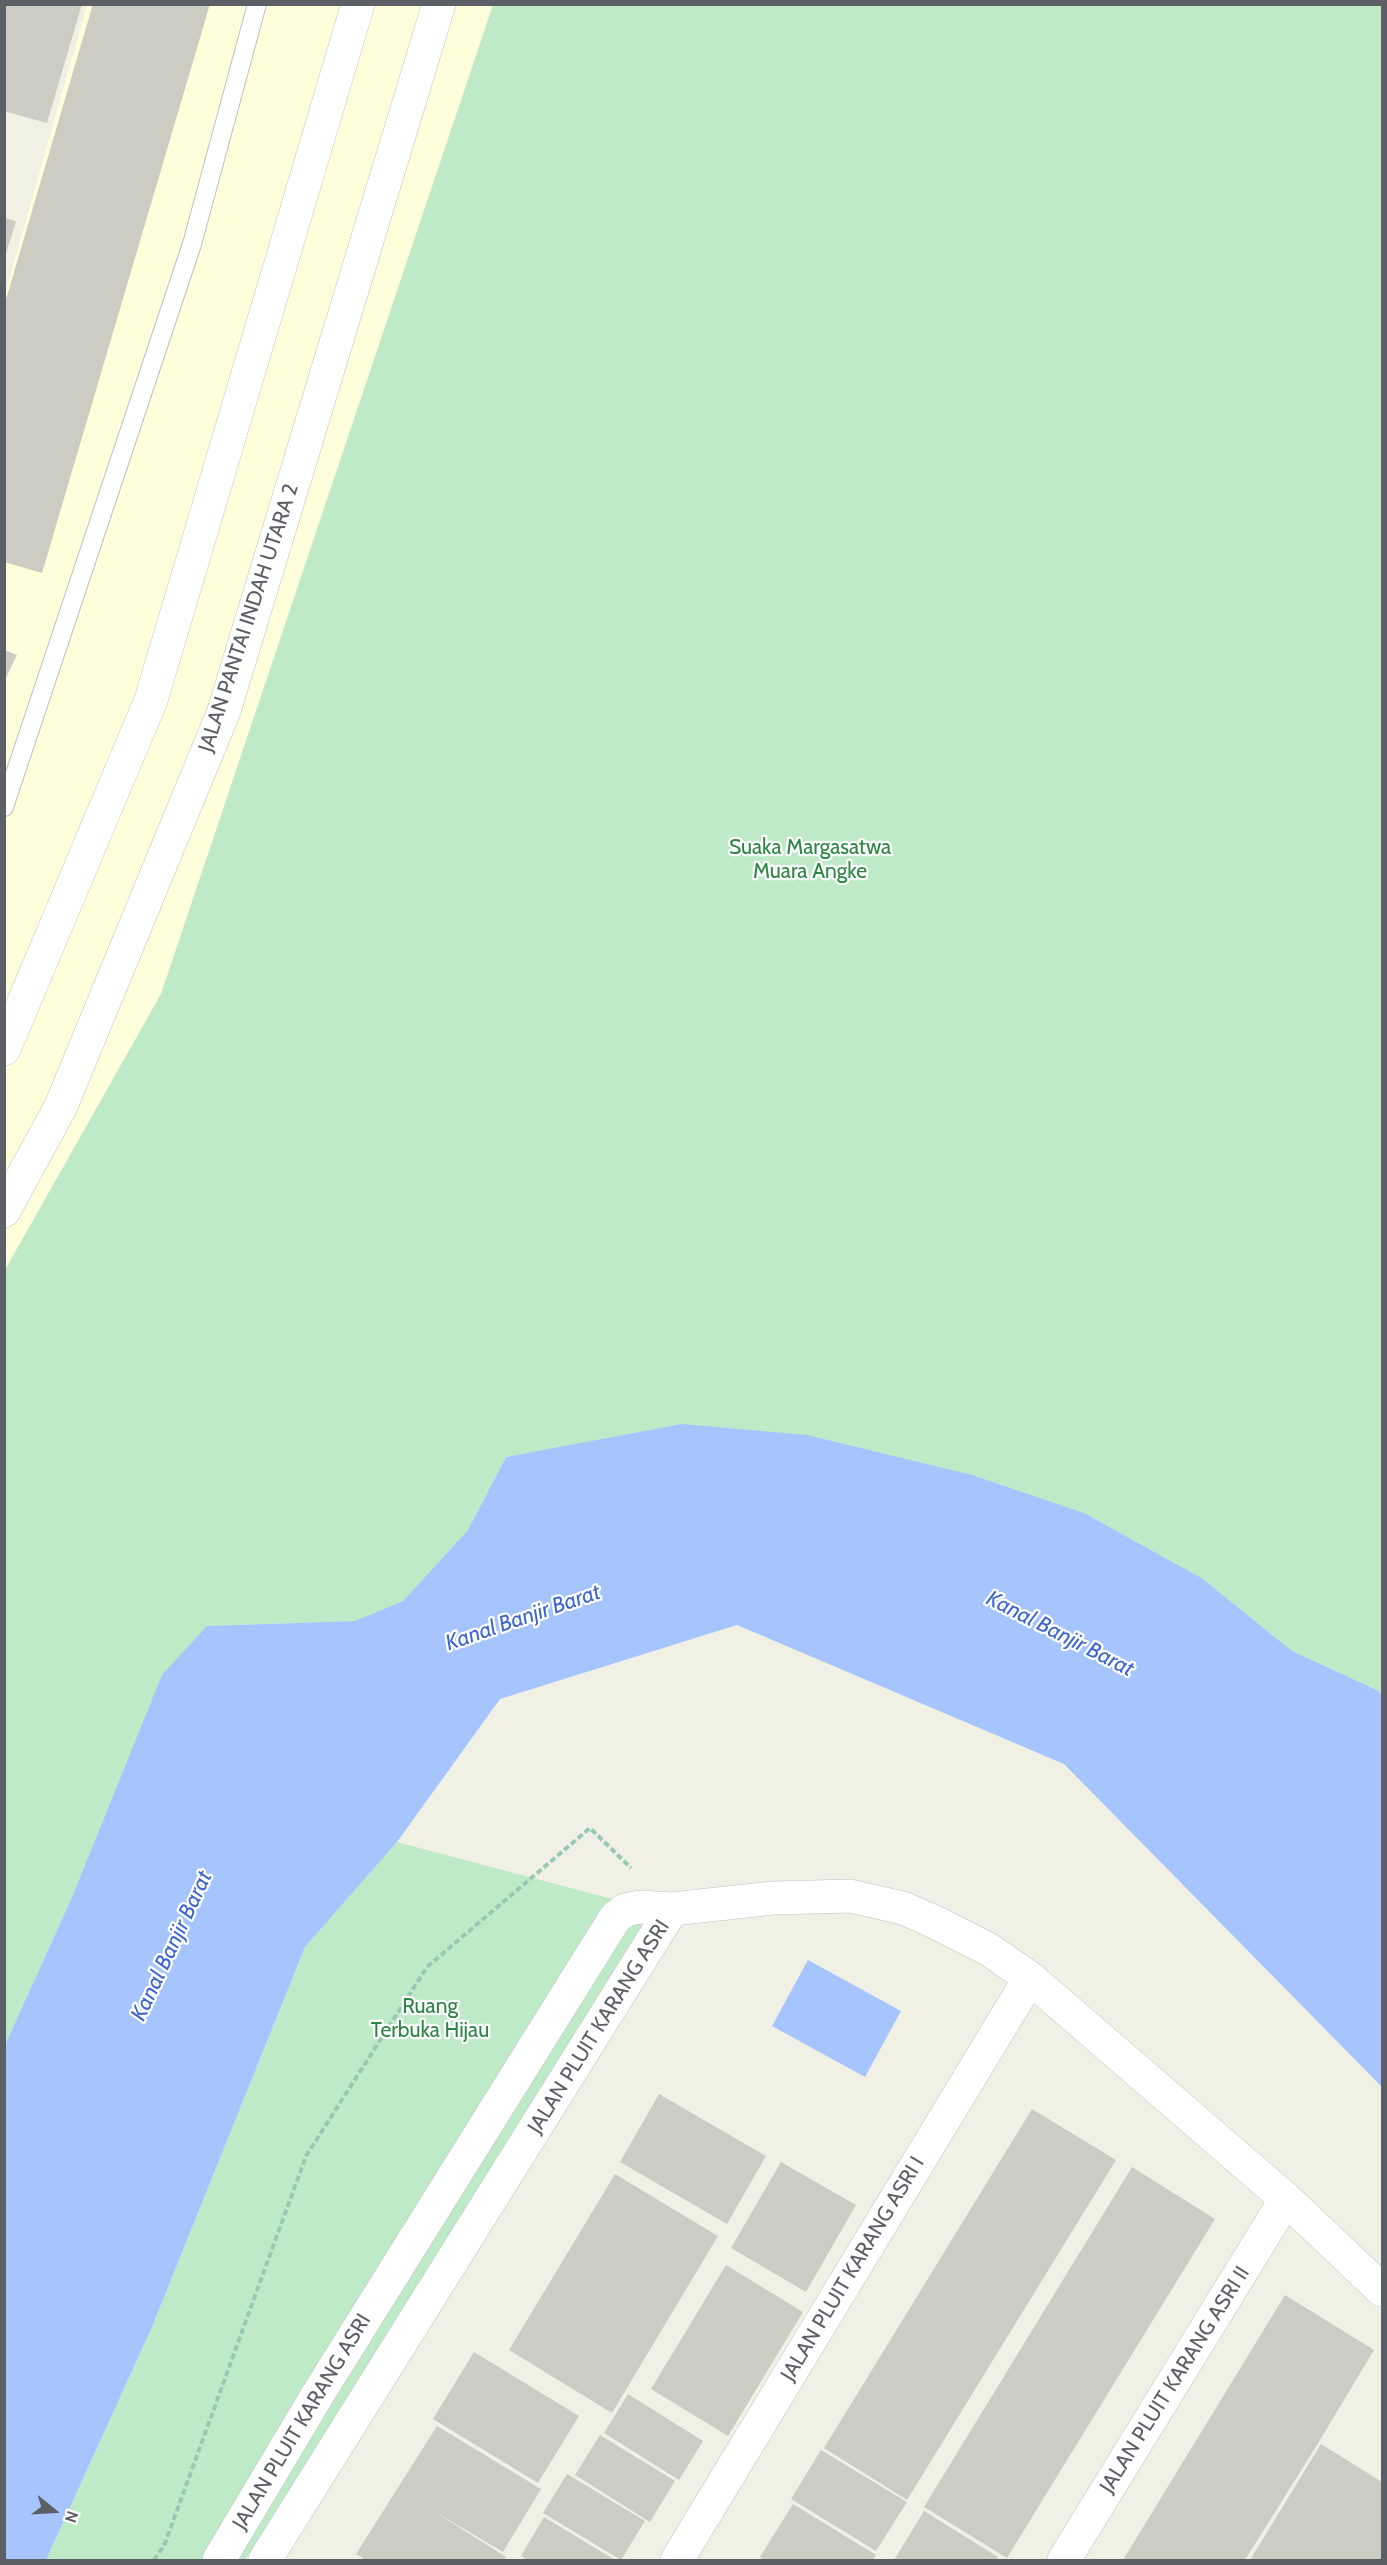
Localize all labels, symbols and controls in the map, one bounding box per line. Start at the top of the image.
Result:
street label: JALAN PANTAI INDAH UTARA 2 [194,481,304,755]
park label: Suaka Margasatwa Muara Angke [729,835,891,885]
water label: Kanal Banjir Barat [442,1579,604,1657]
water label: Kanal Banjir Barat [982,1585,1138,1683]
water label: Kanal Banjir Barat [126,1867,218,2025]
street label: JALAN PLUIT KARANG ASRI [523,1916,675,2138]
park label: Ruang Terbuka Hijau [371,1994,489,2044]
street label: JALAN PLUIT KARANG ASRI I [776,2152,930,2386]
street label: JALAN PLUIT KARANG ASRI II [1095,2262,1255,2498]
street label: JALAN PLUIT KARANG ASRI [228,2310,376,2534]
north arrow [24,2481,84,2541]
text: N [61,2508,82,2525]

